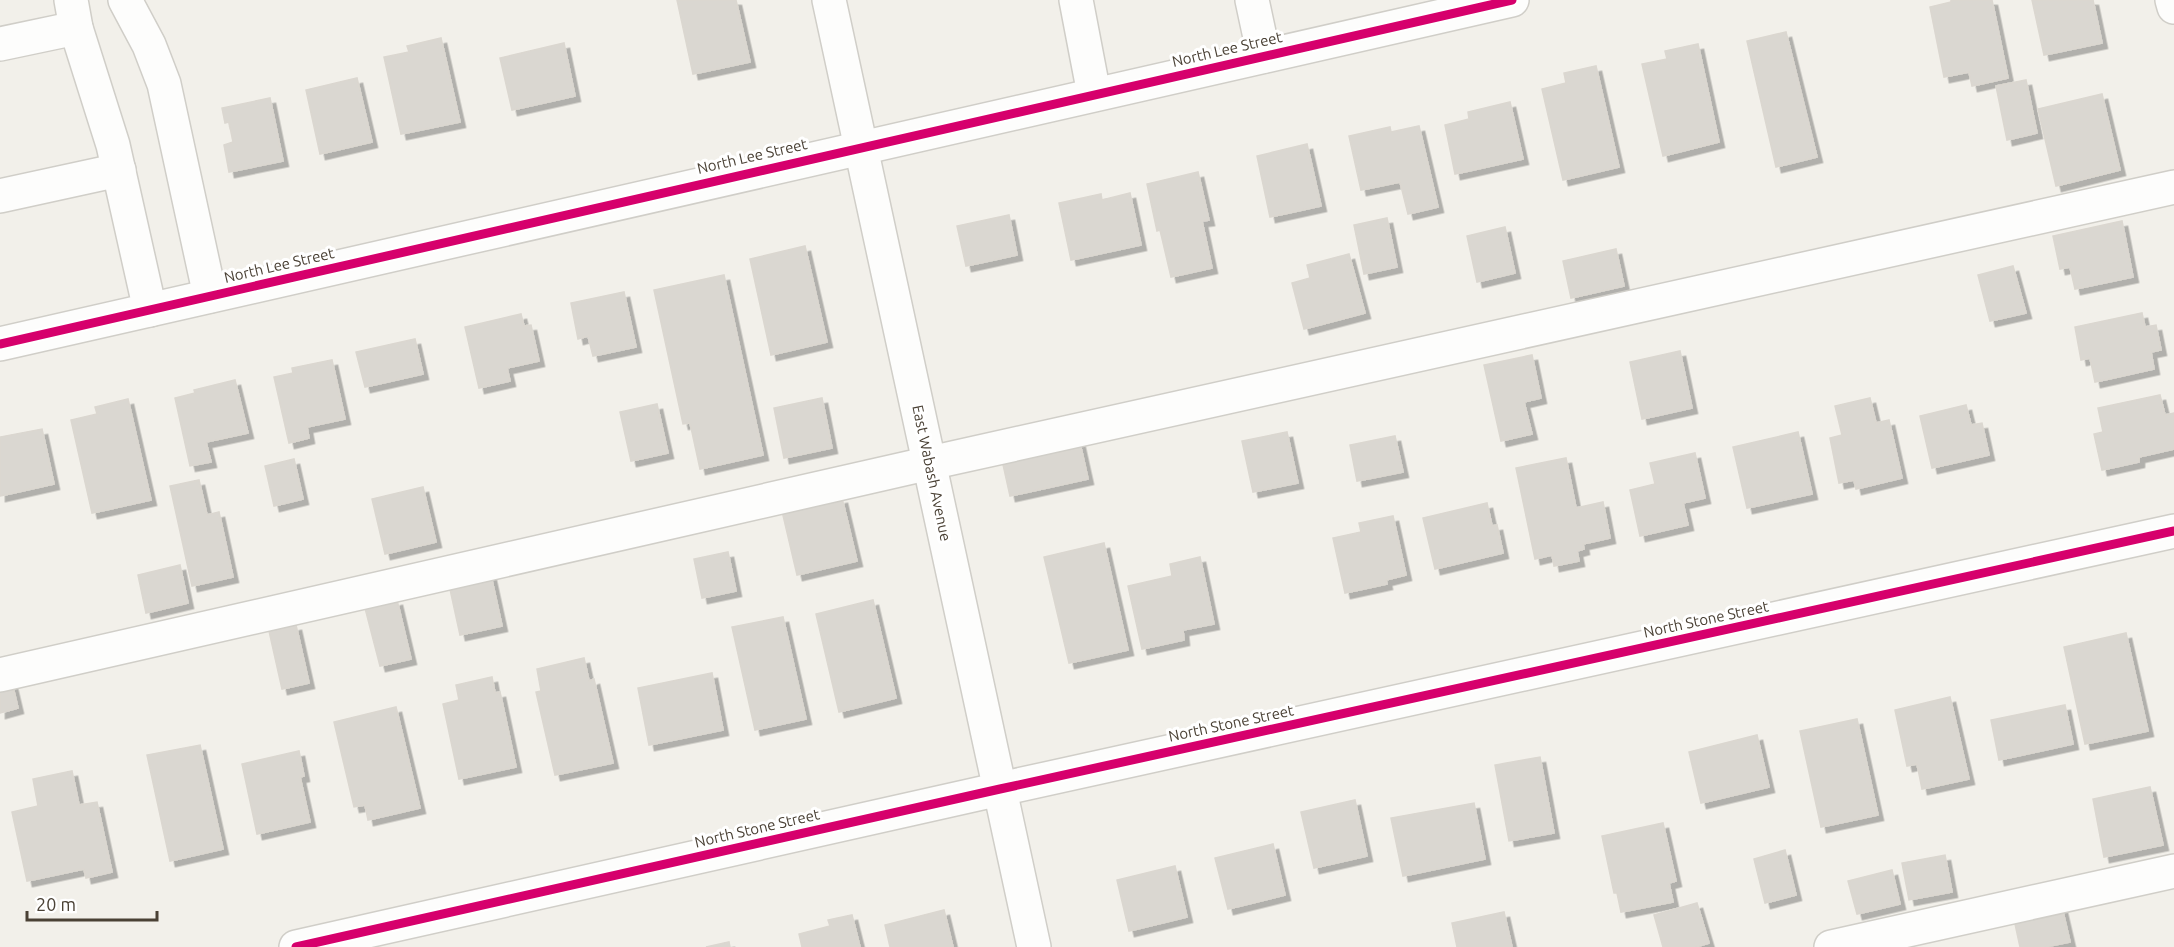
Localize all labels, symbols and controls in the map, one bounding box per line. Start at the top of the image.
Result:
street label: North Lee Street [1170,28,1284,70]
street label: North Lee Street [695,135,809,177]
street label: North Lee Street [222,244,336,286]
street label: East Wabash Avenue [909,403,955,543]
street label: North Stone Street [1642,597,1770,641]
street label: North Stone Street [1167,701,1295,745]
street label: North Stone Street [693,805,821,851]
scale bar [27,884,158,922]
text: 20 m [36,894,76,914]

